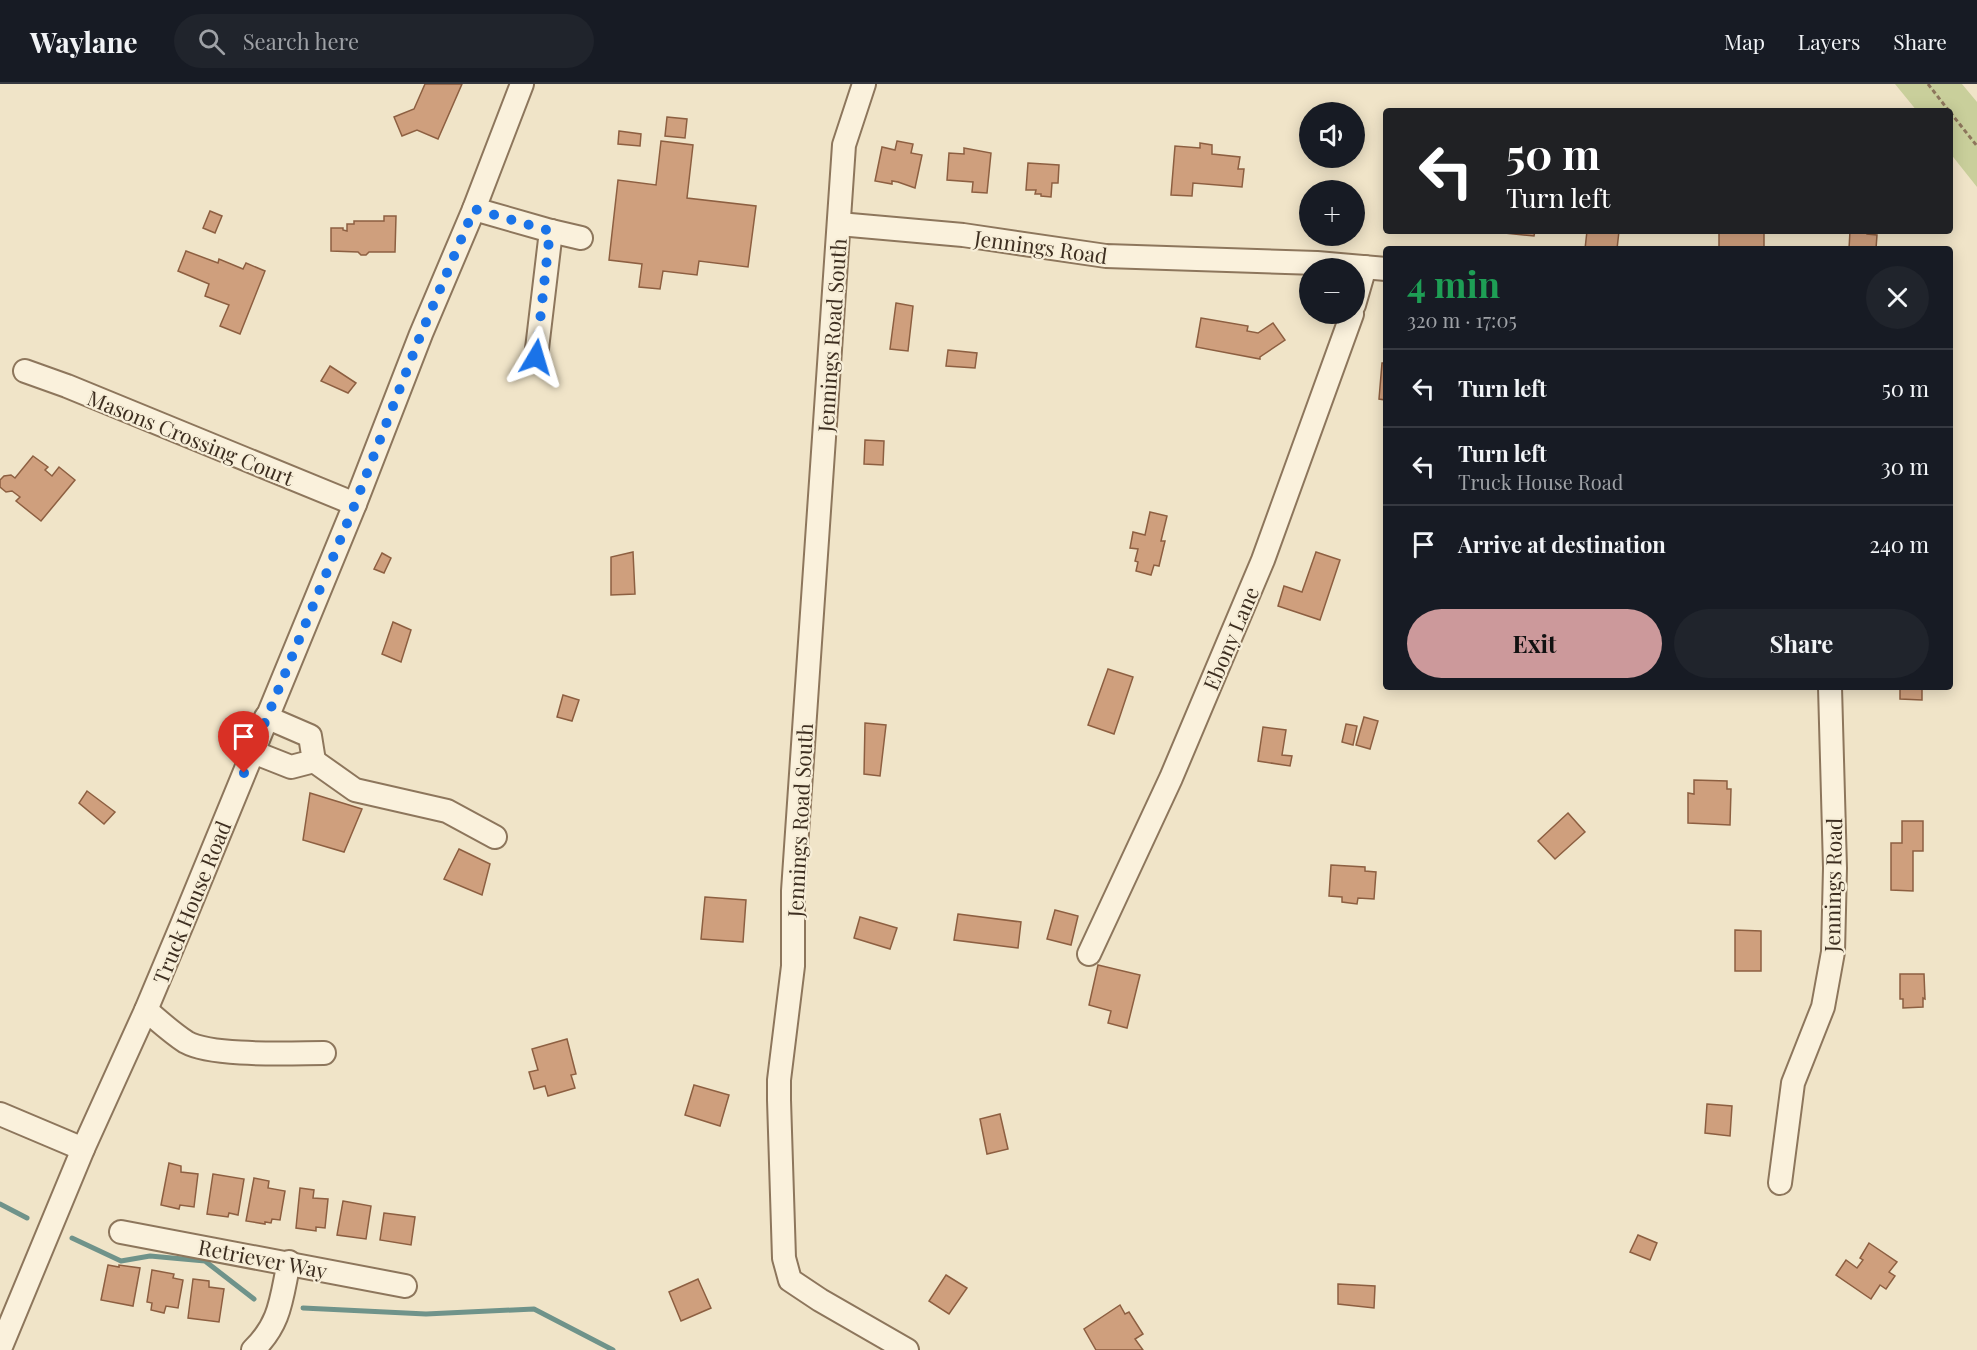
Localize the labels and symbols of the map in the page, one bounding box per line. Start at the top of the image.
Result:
street label: Jennings Road [972,223,1109,269]
street label: Jennings Road South [810,237,852,434]
position arrow [504,325,568,389]
street label: Masons Crossing Court [84,383,299,491]
street label: Ebony Lane [1196,582,1264,694]
pin [218,711,269,773]
street label: Jennings Road South [780,722,818,919]
street label: Truck House Road [146,816,236,988]
street label: Jennings Road [1817,818,1847,953]
street label: Retriever Way [196,1232,330,1284]

